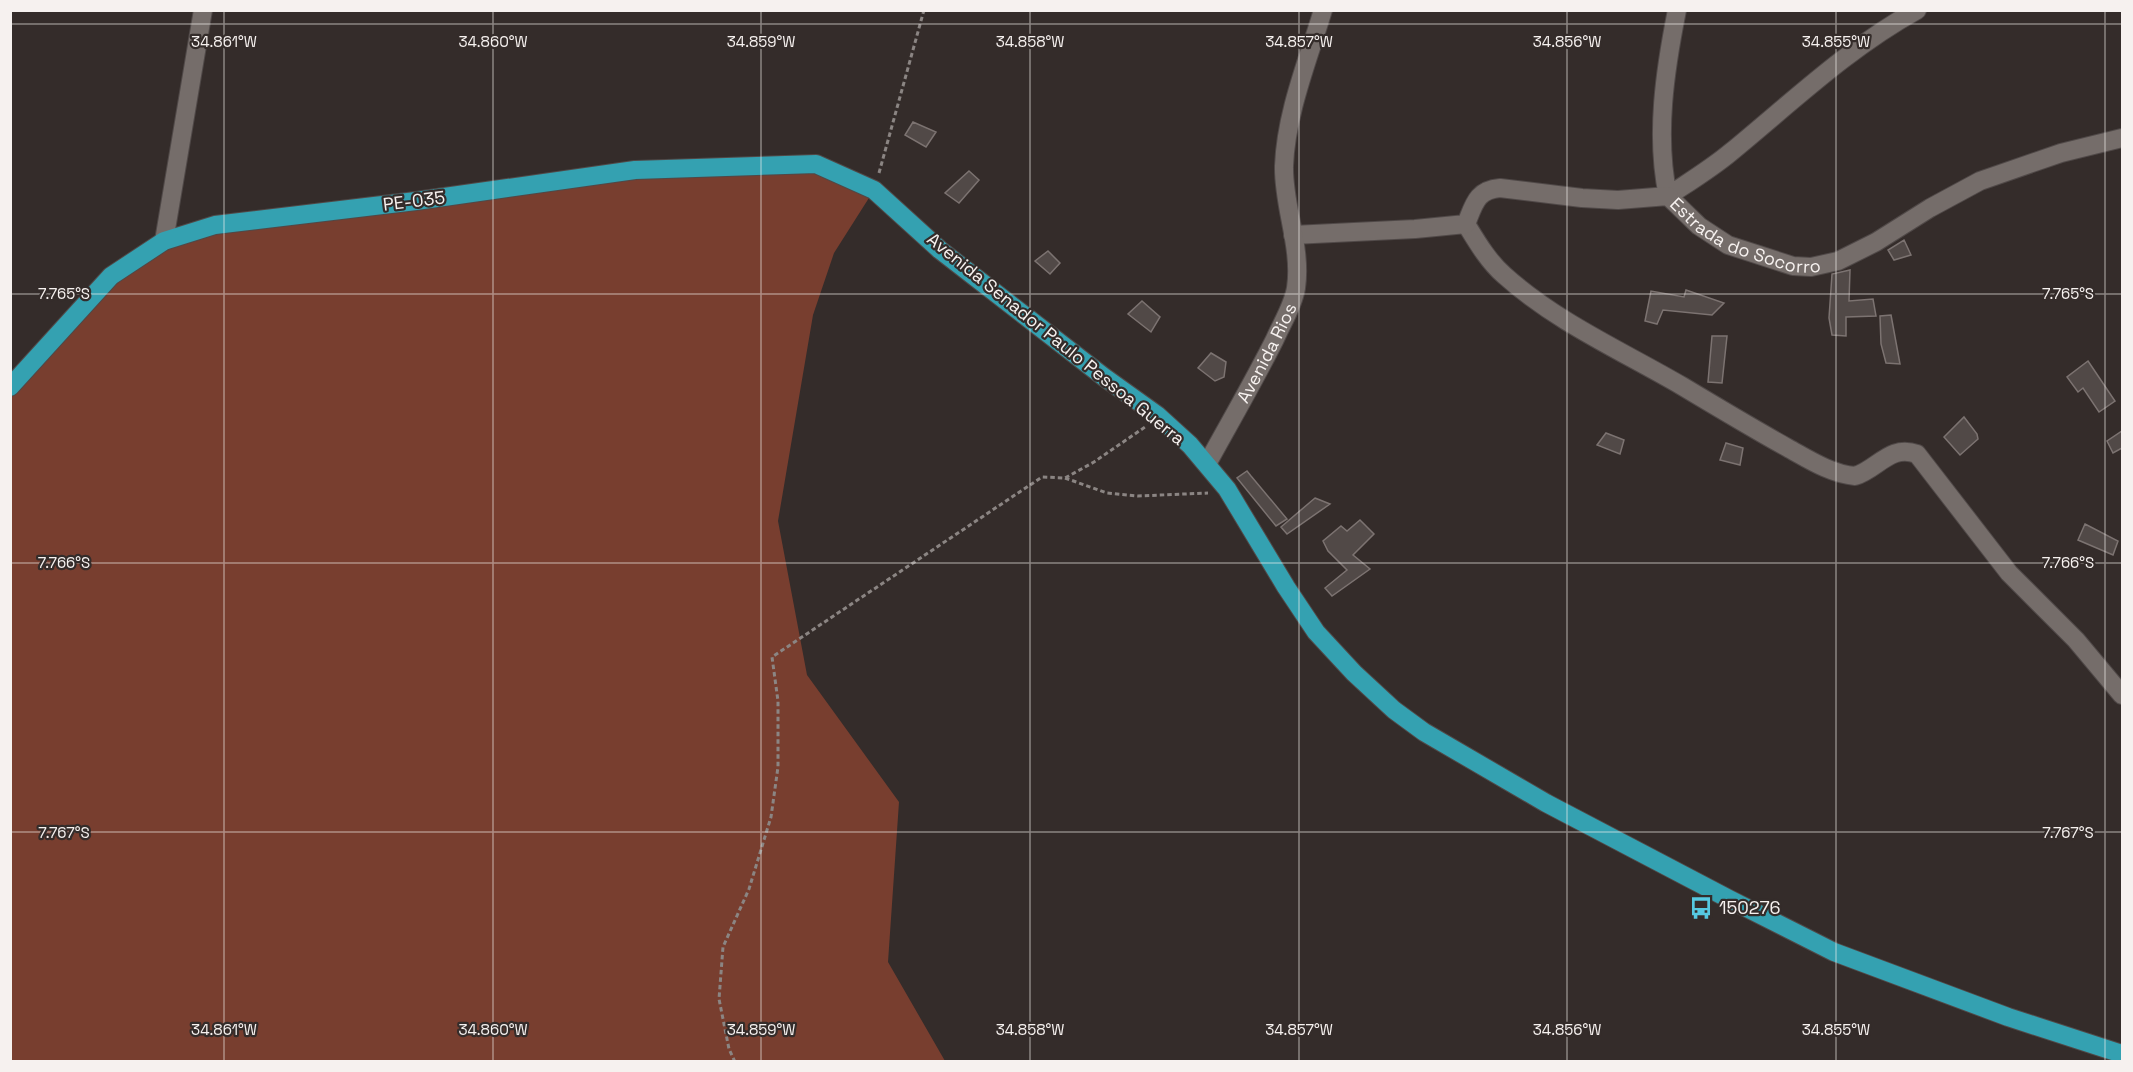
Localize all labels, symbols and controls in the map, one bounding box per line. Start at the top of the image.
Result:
text: 34.861°W [191,32,257,51]
text: 34.860°W [458,32,528,51]
text: 34.859°W [727,32,795,51]
text: 34.858°W [996,32,1064,51]
text: 34.857°W [1265,32,1333,51]
text: 34.856°W [1533,32,1601,51]
text: 34.855°W [1802,32,1870,51]
street label: PE-035 [382,185,446,216]
street label: Estrada do Socorro [1665,192,1823,278]
street label: Avenida Senador Paulo Pessoa Guerra [923,227,1190,450]
text: 7.765°S [38,284,90,303]
text: 7.765°S [2042,284,2094,303]
street label: Avenida Rios [1231,299,1302,407]
text: 7.766°S [38,553,90,572]
text: 7.766°S [2042,553,2094,572]
text: 7.767°S [38,823,90,842]
text: 7.767°S [2042,823,2094,842]
bus stop icon: 150276 [1688,895,1714,921]
place label: 150276 [1719,896,1781,919]
text: 34.861°W [191,1020,257,1039]
text: 34.860°W [458,1020,528,1039]
text: 34.859°W [727,1020,795,1039]
text: 34.858°W [996,1020,1064,1039]
text: 34.857°W [1265,1020,1333,1039]
text: 34.856°W [1533,1020,1601,1039]
text: 34.855°W [1802,1020,1870,1039]

